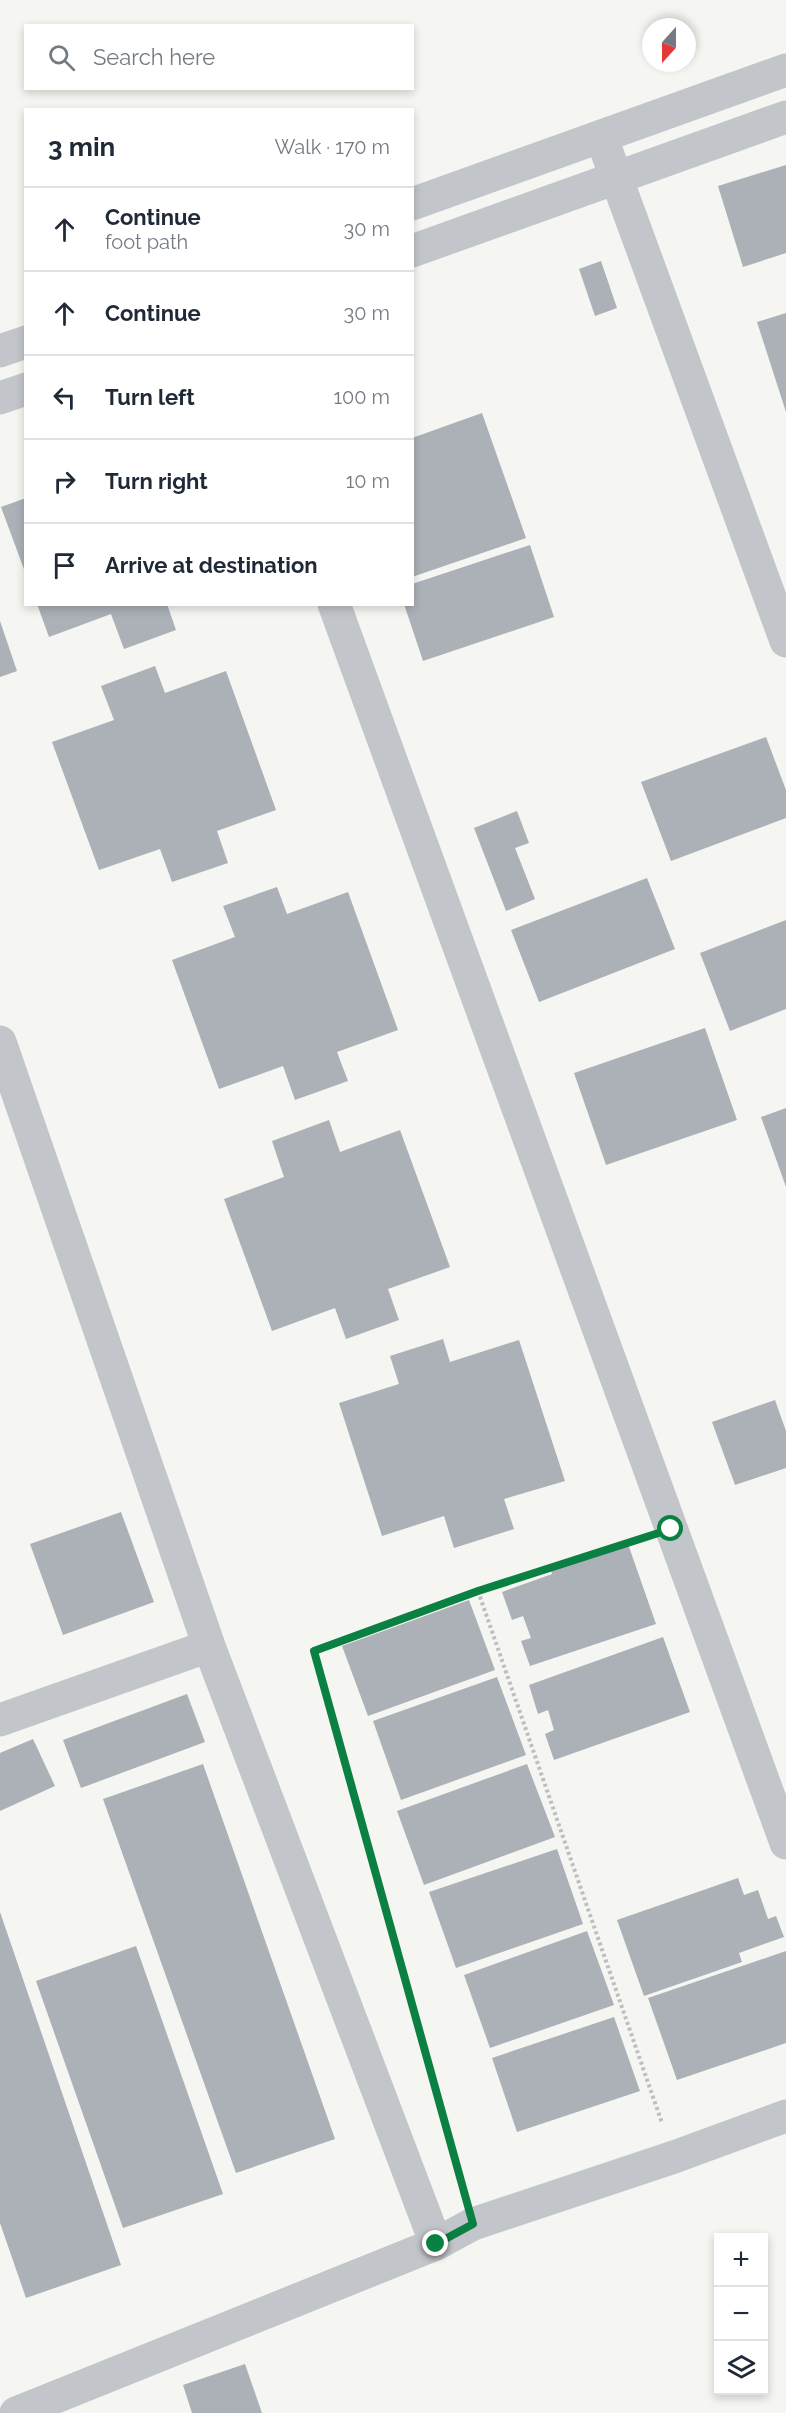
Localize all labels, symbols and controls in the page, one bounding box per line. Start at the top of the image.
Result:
north arrow [642,18,696,72]
search box [24,24,414,90]
icon: search [45,41,78,74]
text: Search here [93,44,215,70]
text: 3 min [48,132,115,162]
text: Walk · 170 m [274,135,390,159]
text: Continue [105,204,201,230]
icon: ahead [48,213,81,246]
text: 30 m [344,217,390,241]
text: foot path [105,230,188,254]
icon: ahead [48,297,81,330]
text: Continue [105,300,201,326]
text: 30 m [344,301,390,325]
icon: left [48,381,81,414]
text: Turn left [105,384,195,410]
text: 100 m [333,385,390,409]
icon: right [48,465,81,498]
text: Turn right [105,468,208,494]
text: 10 m [346,469,390,493]
icon: arrive [48,549,81,582]
text: Arrive at destination [105,552,318,578]
route start [657,1515,683,1541]
route end [422,2230,448,2256]
map controls [714,2233,768,2395]
button: + [714,2233,768,2287]
button: − [714,2287,768,2341]
button: layers [714,2341,768,2395]

